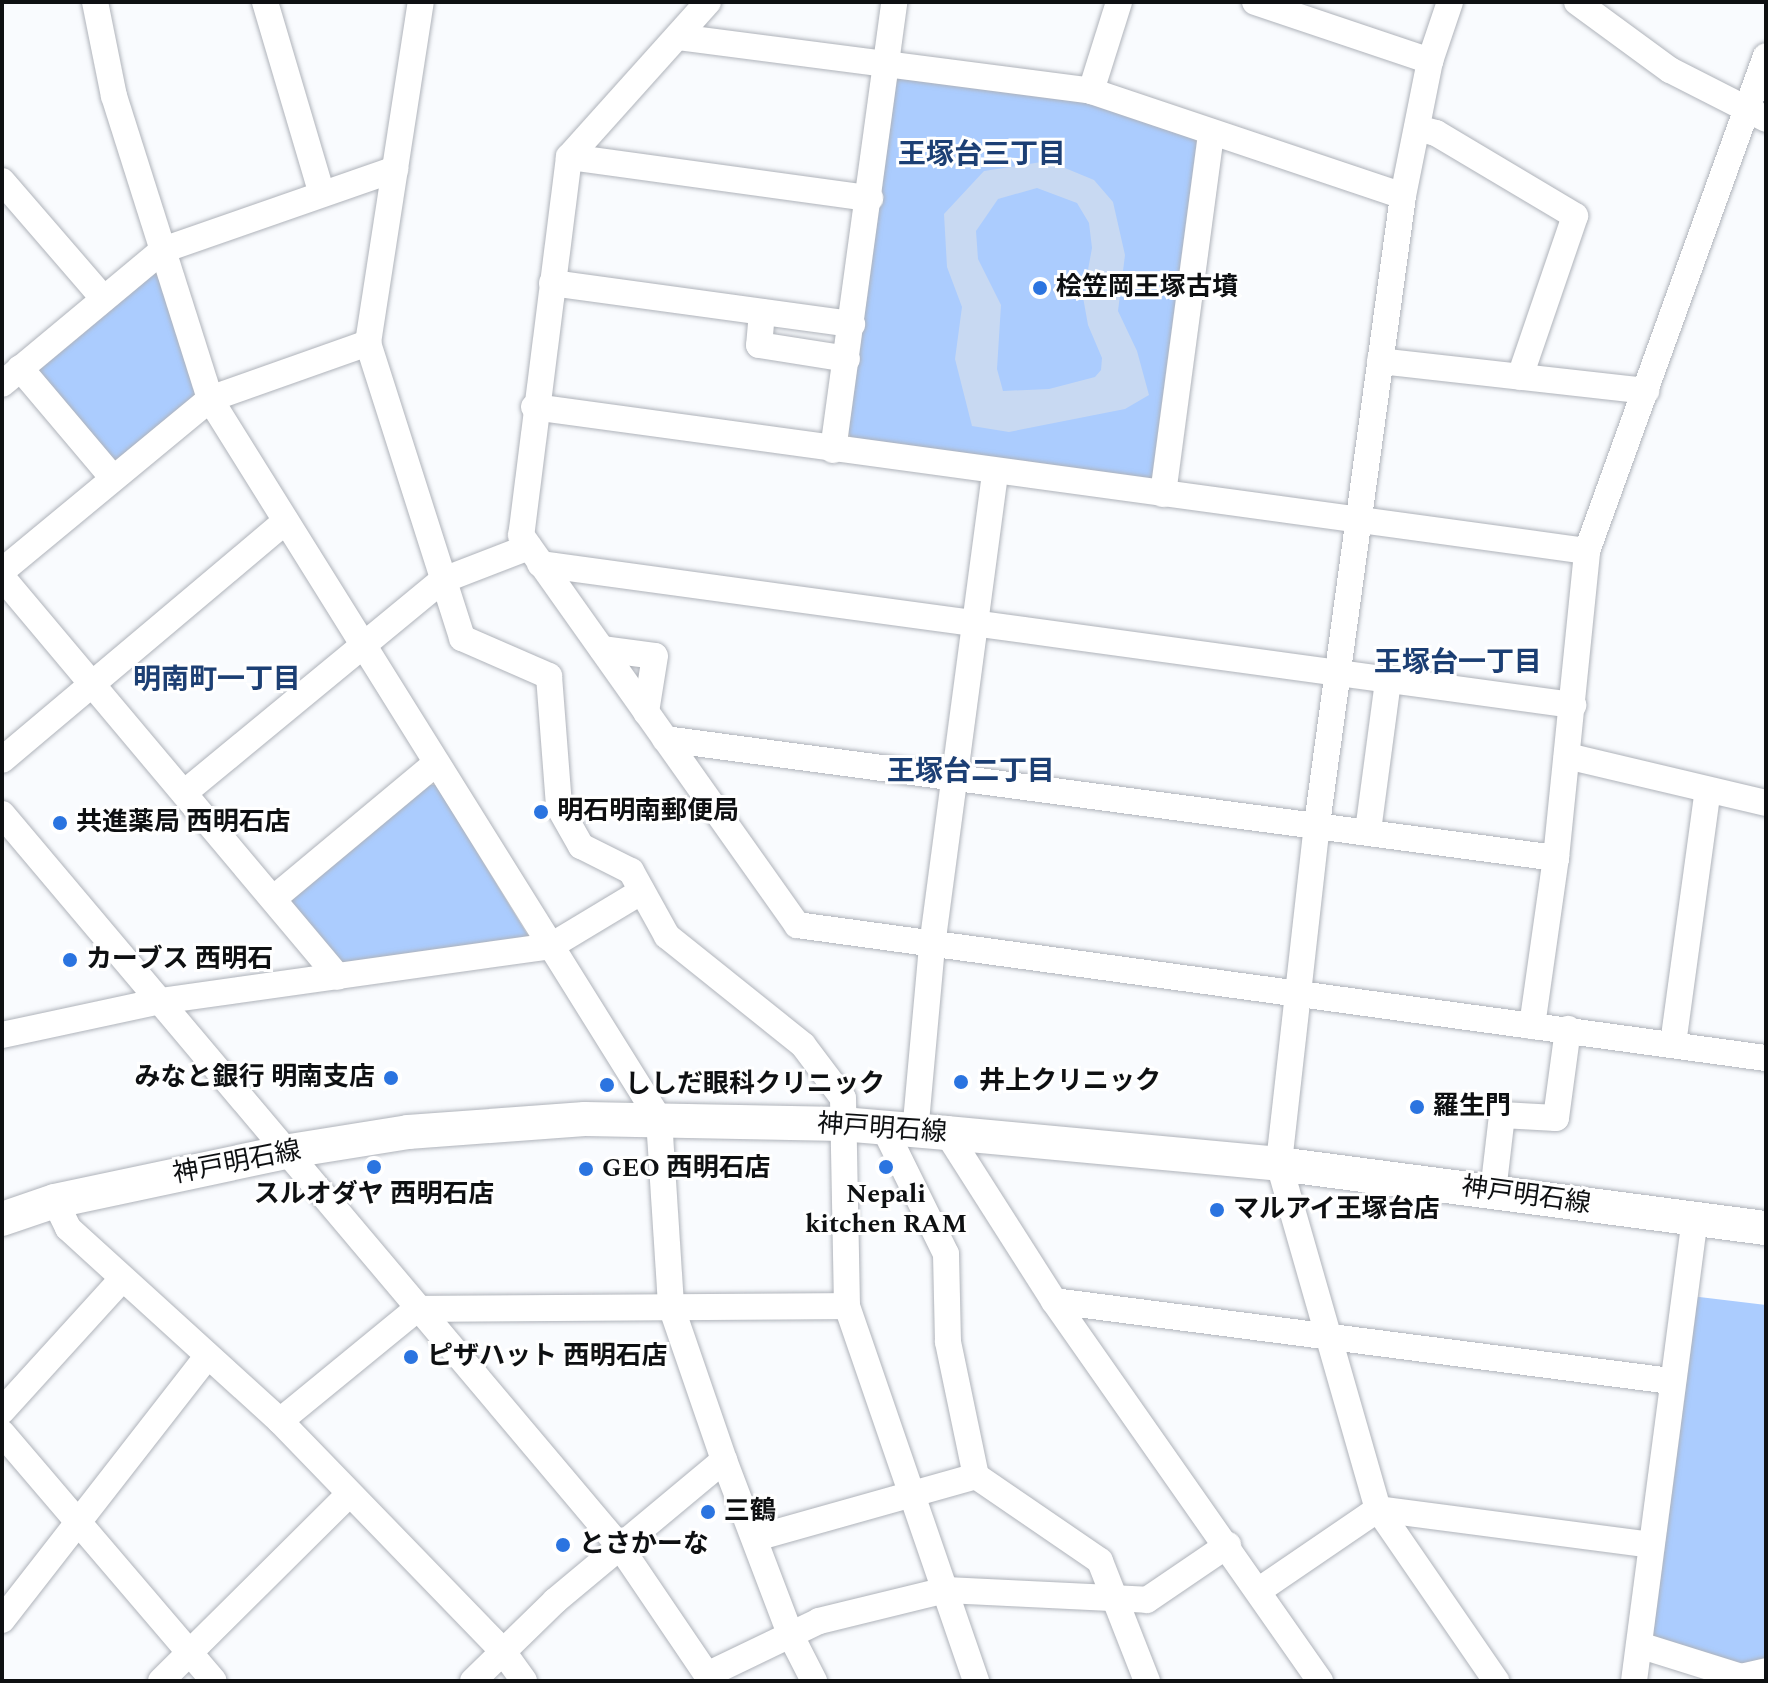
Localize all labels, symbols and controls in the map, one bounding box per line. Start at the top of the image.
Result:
district label: 王塚台三丁目 [898,138,1066,172]
place label: 桧笠岡王塚古墳 [1056,272,1238,304]
marker: 桧笠岡王塚古墳 [1031,279,1049,297]
district label: 王塚台一丁目 [1374,646,1542,680]
district label: 明南町一丁目 [133,663,301,697]
district label: 王塚台二丁目 [887,755,1055,789]
place label: 明石明南郵便局 [557,796,739,828]
marker: 明石明南郵便局 [532,803,550,821]
place label: 共進薬局 西明石店 [76,807,290,839]
marker: 共進薬局 西明石店 [51,814,69,832]
place label: カーブス 西明石 [86,944,274,976]
marker: カーブス 西明石 [61,951,79,969]
place label: みなと銀行 明南支店 [135,1062,375,1094]
place label: 井上クリニック [979,1066,1161,1098]
marker: みなと銀行 明南支店 [382,1069,400,1087]
place label: ししだ眼科クリニック [625,1069,885,1101]
marker: 井上クリニック [950,1071,972,1093]
marker: ししだ眼科クリニック [596,1074,618,1096]
place label: 羅生門 [1433,1091,1511,1123]
marker: 羅生門 [1408,1098,1426,1116]
street label: 神戸明石線 [816,1109,948,1149]
street label: 神戸明石線 [170,1135,304,1191]
place label: GEO 西明石店 [602,1153,770,1185]
marker: スルオダヤ 西明石店 [365,1158,383,1176]
marker: Nepali kitchen RAM [877,1158,895,1176]
marker: GEO 西明石店 [577,1160,595,1178]
street label: 神戸明石線 [1459,1172,1593,1220]
place label: スルオダヤ 西明石店 [254,1179,494,1211]
place label: Nepali kitchen RAM [805,1179,967,1240]
place label: マルアイ王塚台店 [1233,1194,1441,1226]
marker: マルアイ王塚台店 [1208,1201,1226,1219]
place label: ピザハット 西明石店 [427,1341,667,1373]
marker: ピザハット 西明石店 [402,1348,420,1366]
place label: 三鶴 [724,1496,776,1528]
marker: 三鶴 [699,1503,717,1521]
place label: とさかーな [579,1529,709,1561]
marker: とさかーな [554,1536,572,1554]

